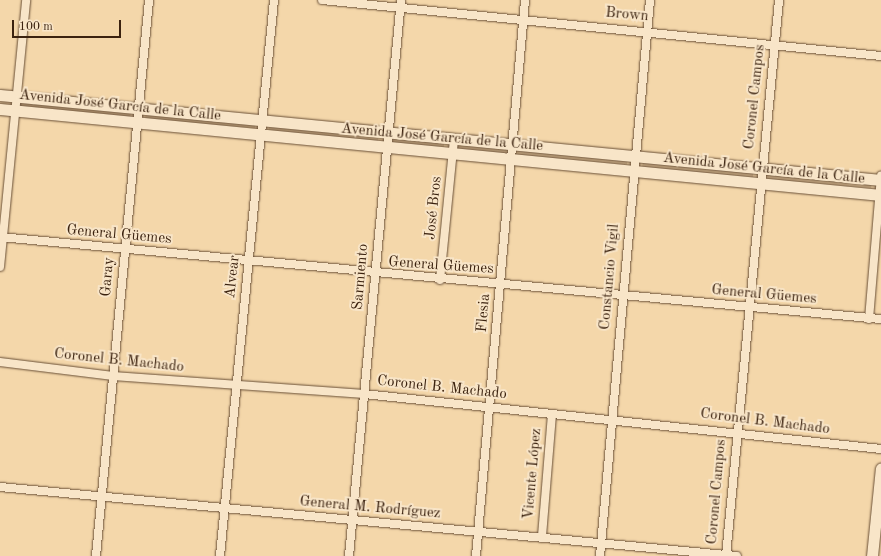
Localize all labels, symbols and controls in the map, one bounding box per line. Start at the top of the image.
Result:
street label: Brown [605,4,649,26]
scale bar [14,12,123,38]
text: 100 m [19,21,53,33]
street label: Coronel Campos [741,44,769,150]
street label: Avenida José García de la Calle [18,86,222,126]
street label: Avenida José García de la Calle [340,120,544,156]
street label: Avenida José García de la Calle [662,149,866,189]
street label: José Bros [422,175,446,241]
street label: General Güemes [66,221,172,249]
street label: Constancio Vigil [596,223,624,331]
street label: Sarmiento [349,243,373,311]
street label: General Güemes [388,253,494,279]
street label: Alvear [222,255,244,299]
street label: Garay [97,257,119,297]
street label: General Güemes [711,281,817,309]
street label: Flesia [473,293,495,333]
street label: Coronel B. Machado [53,345,185,377]
street label: Coronel B. Machado [376,372,508,404]
street label: Coronel B. Machado [699,405,831,439]
street label: Vicente López [520,428,546,520]
street label: Coronel Campos [703,439,731,545]
street label: General M. Rodríguez [299,493,441,523]

